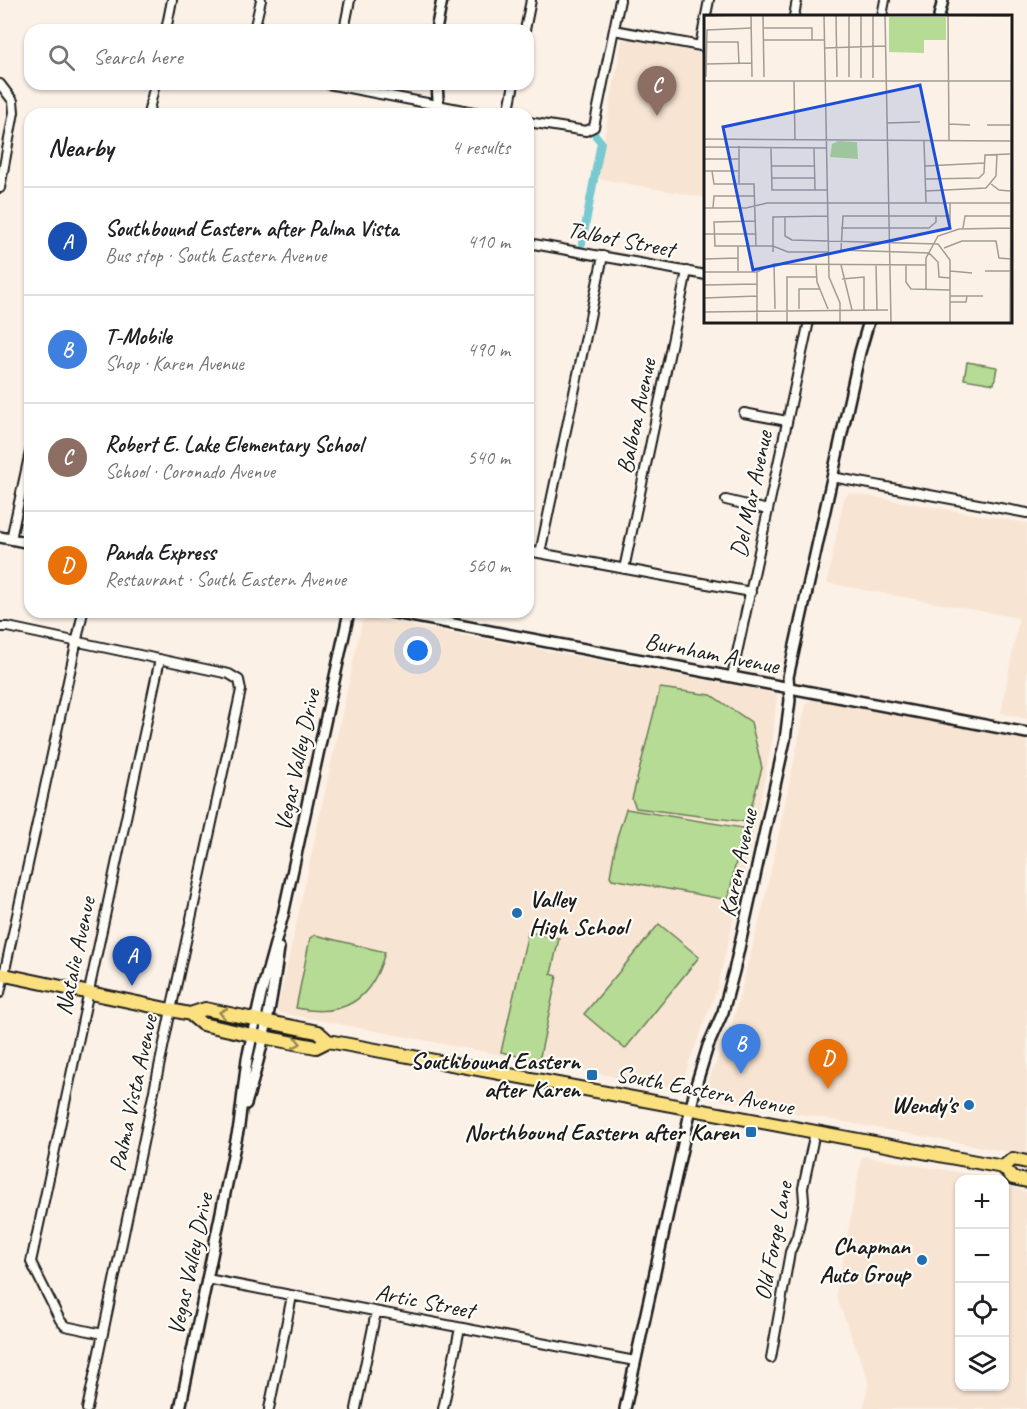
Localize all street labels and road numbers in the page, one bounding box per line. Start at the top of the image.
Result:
street label: Talbot Street [565,214,680,265]
street label: Balboa Avenue [609,354,663,476]
street label: Del Mar Avenue [723,426,779,560]
street label: Burnham Avenue [642,625,784,681]
street label: Vegas Valley Drive [267,684,327,834]
street label: Karen Avenue [712,804,765,920]
street label: Natalie Avenue [48,892,103,1018]
street label: Palma Vista Avenue [102,1010,165,1174]
street label: South Eastern Avenue [614,1058,799,1122]
street label: Old Forge Lane [747,1177,800,1303]
street label: Vegas Valley Drive [160,1188,220,1338]
street label: Artic Street [373,1277,480,1326]

